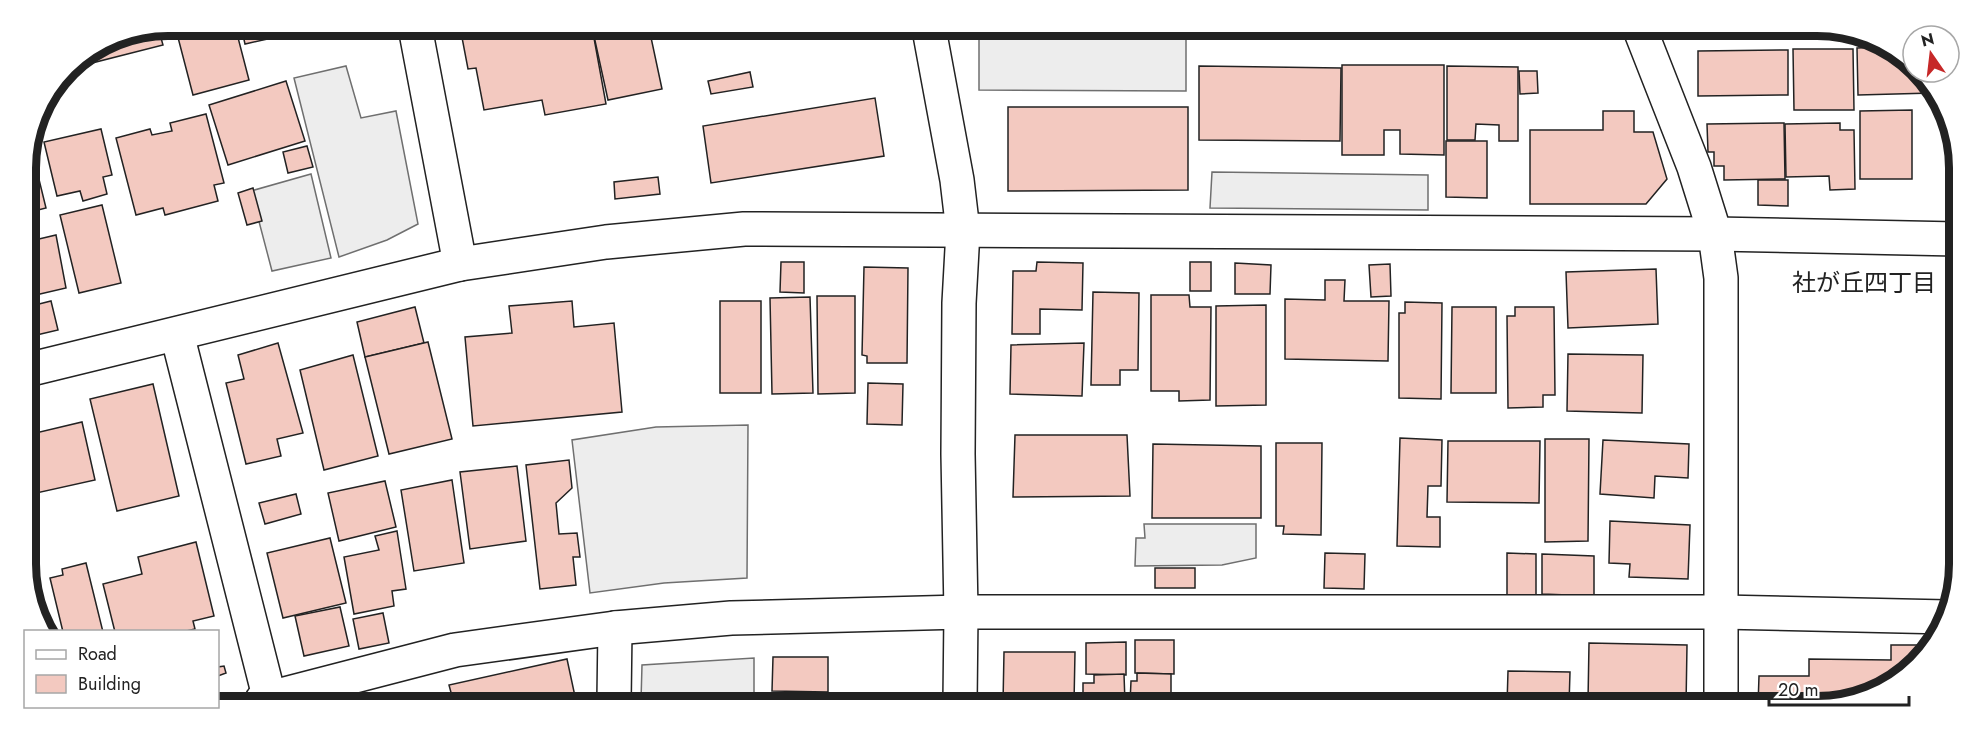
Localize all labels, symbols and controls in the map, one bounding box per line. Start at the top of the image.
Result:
north arrow [1901,24,1961,84]
text: N [1919,27,1936,53]
district label: 社が丘四丁目 [1792,265,1936,300]
legend [24,630,219,708]
text: Road [78,641,117,667]
scale bar [1769,669,1908,707]
text: Building [78,671,141,697]
text: 20 m [1778,677,1818,703]

